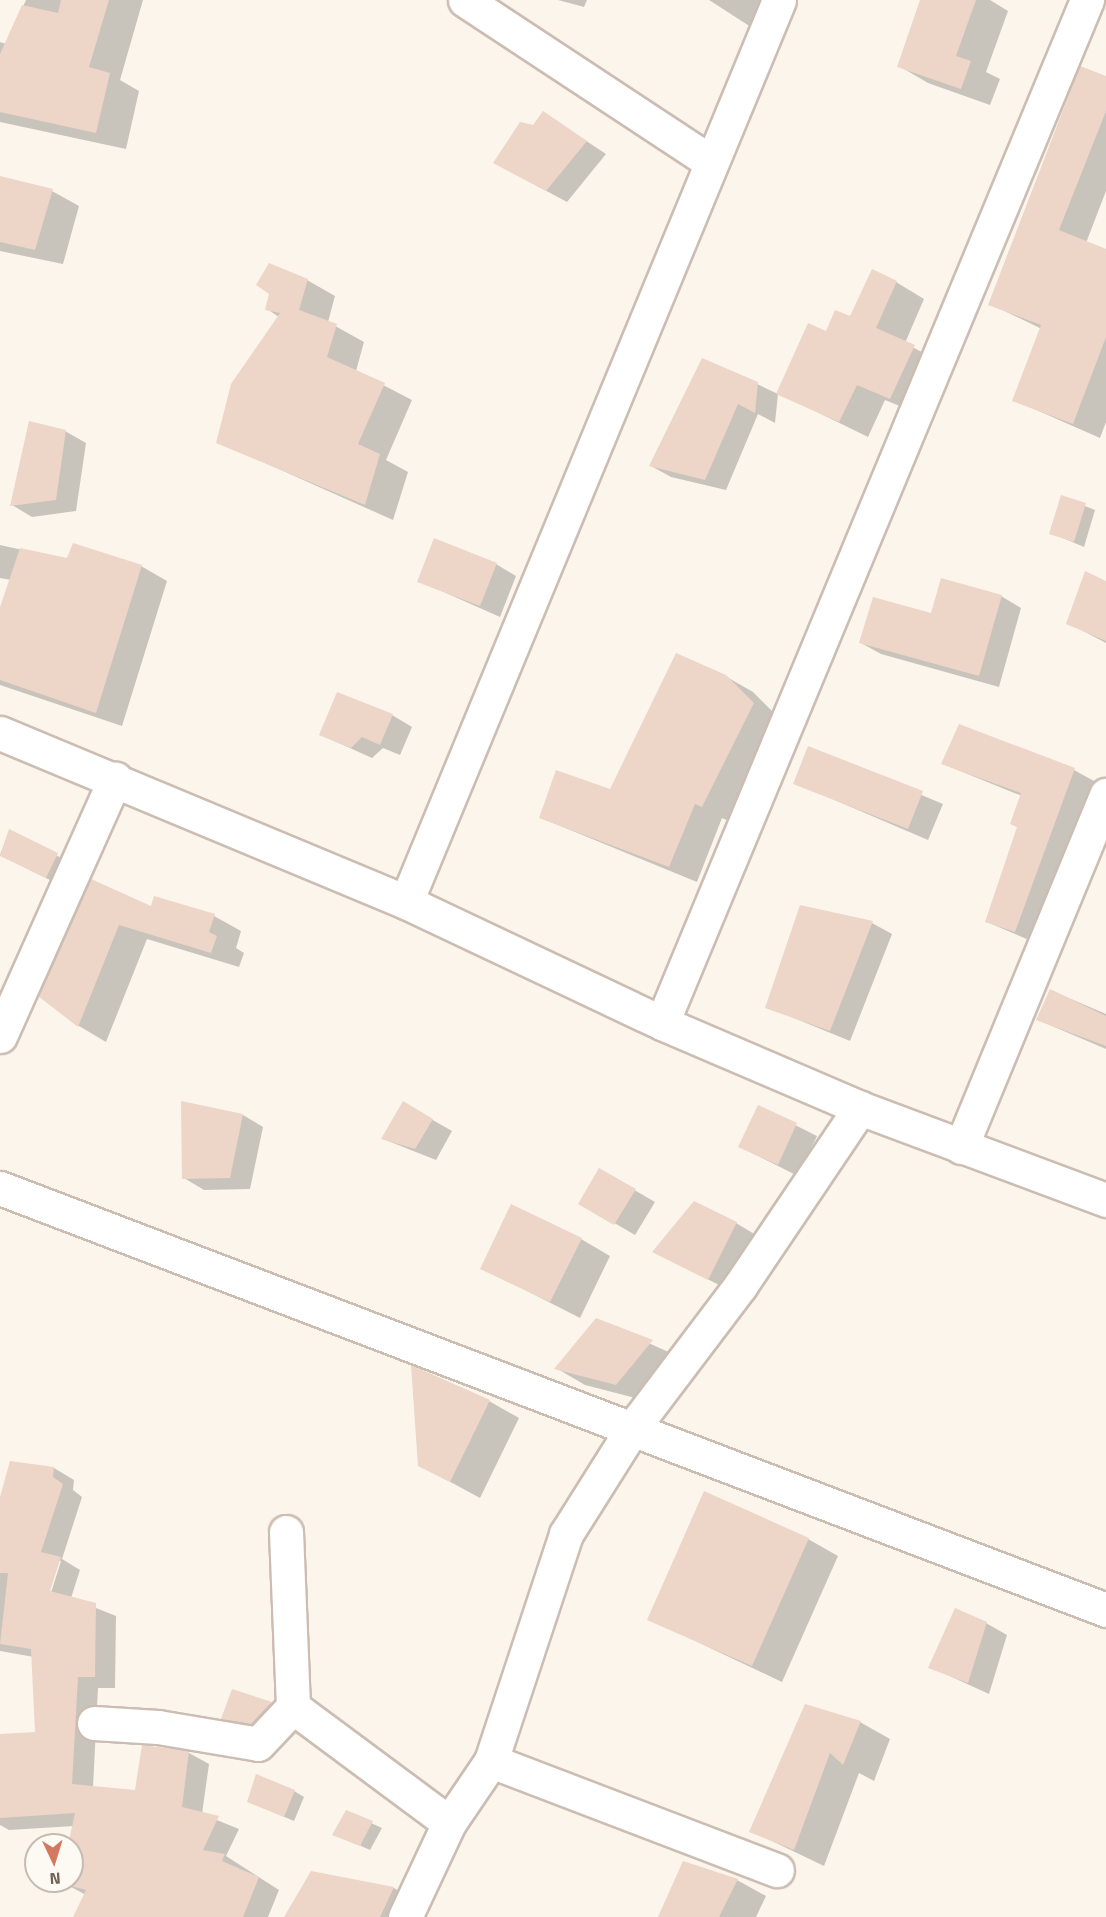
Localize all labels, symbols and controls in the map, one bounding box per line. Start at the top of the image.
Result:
north arrow [24,1833,84,1893]
text: N [49,1867,61,1891]

